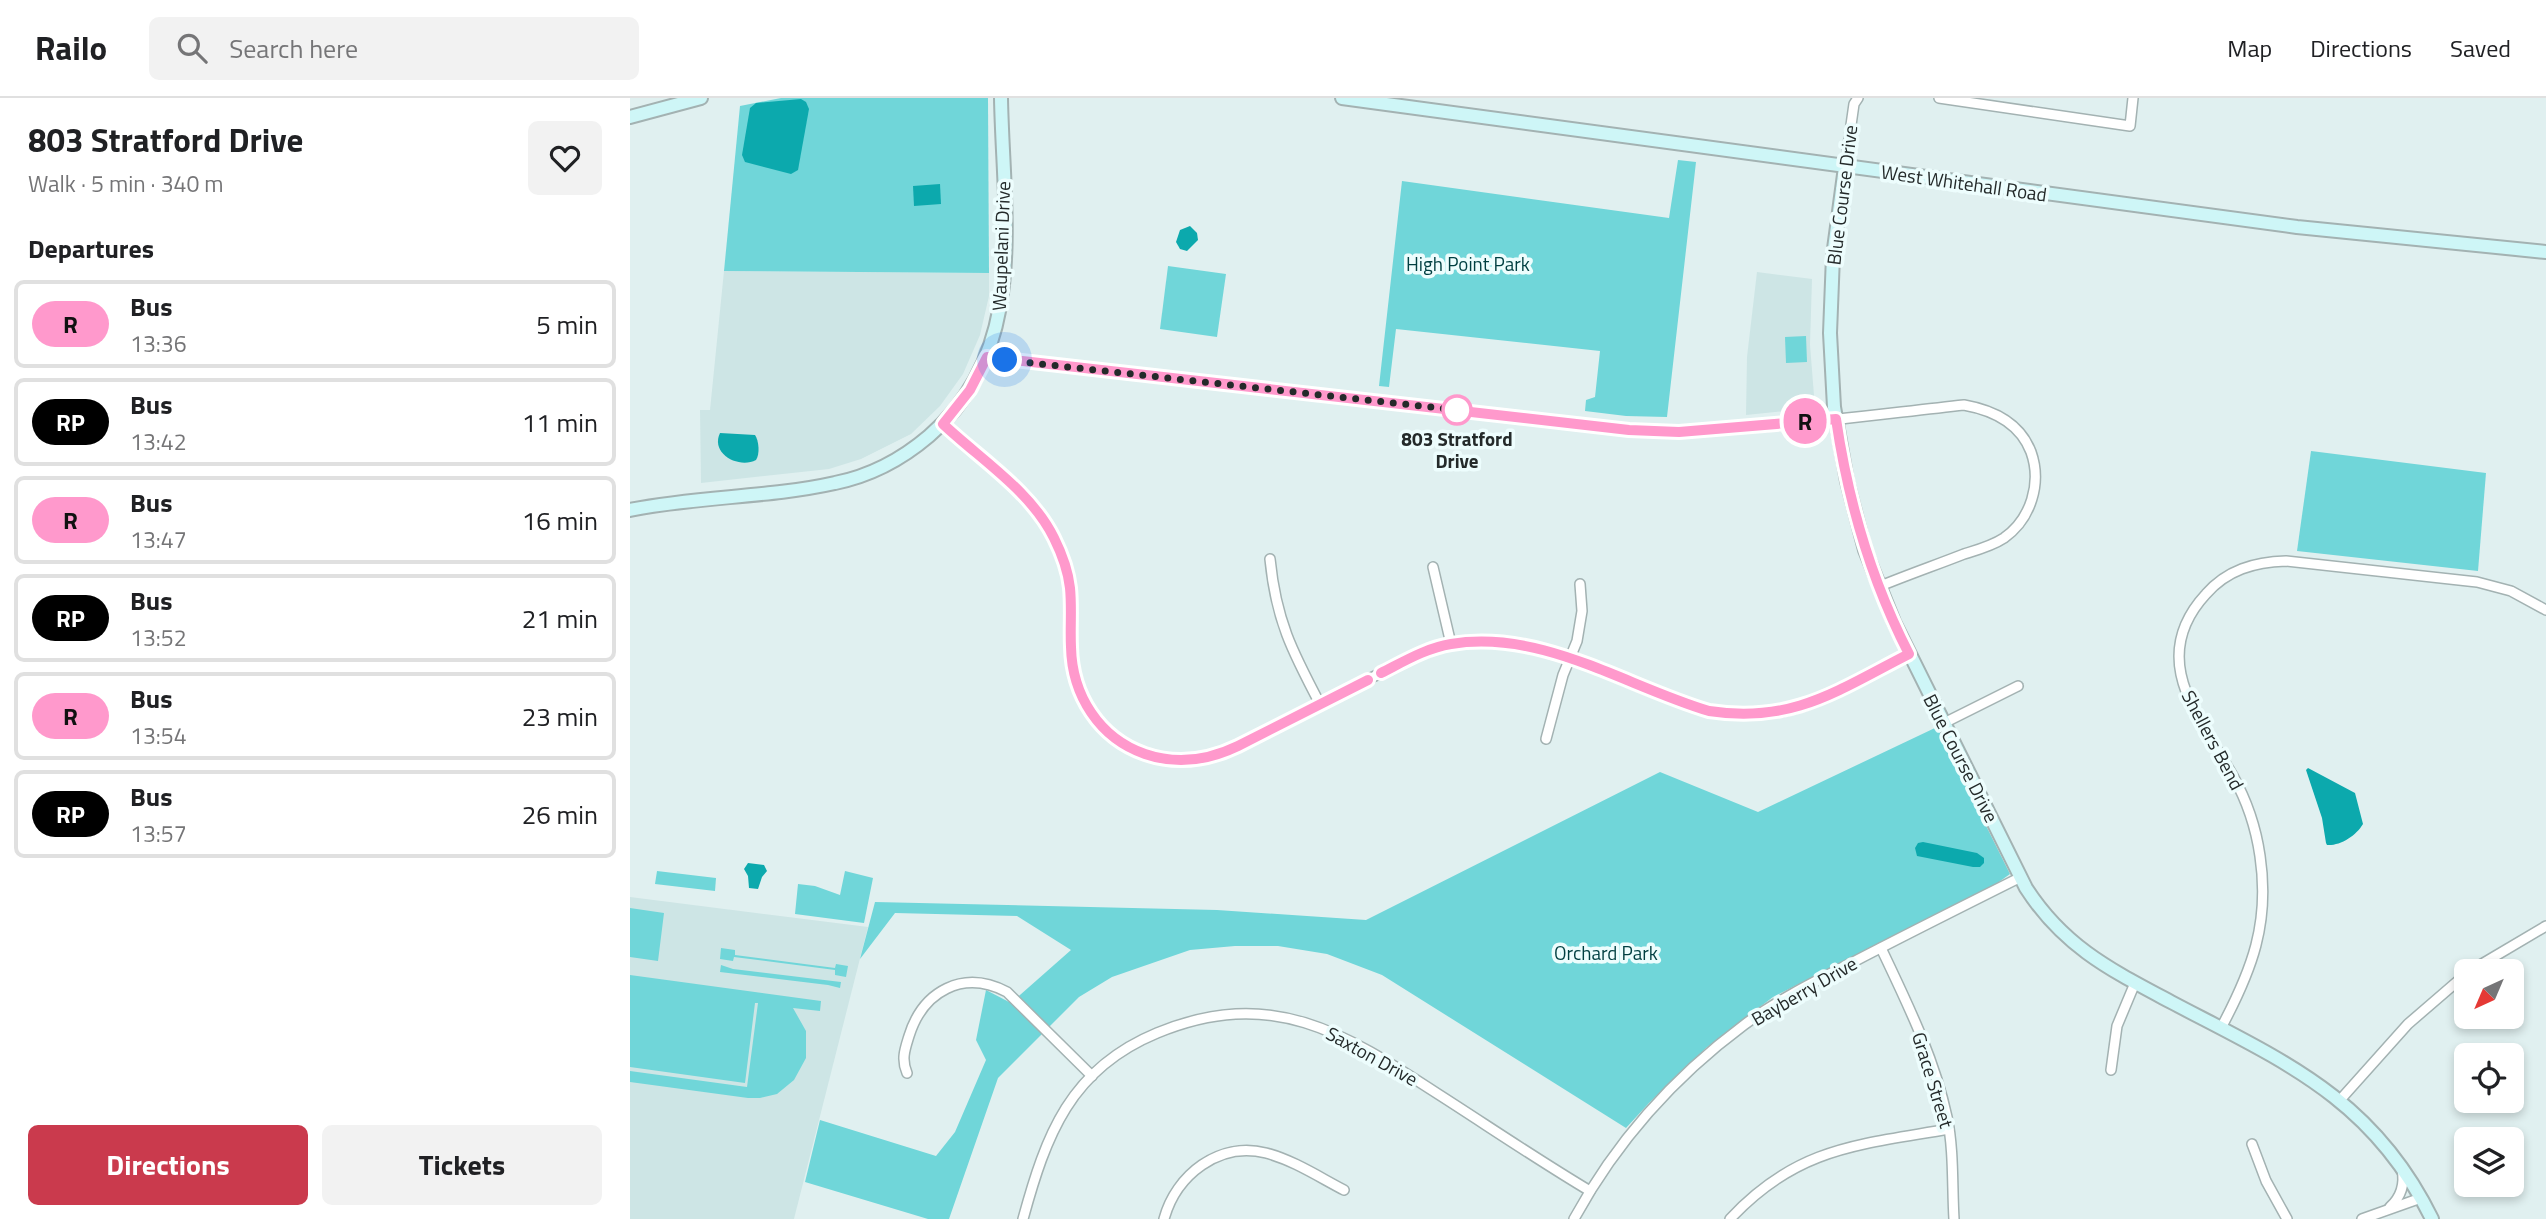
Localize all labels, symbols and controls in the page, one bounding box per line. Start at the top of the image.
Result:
search box [149,17,639,80]
text: Railo [35,23,107,73]
icon: search [173,29,211,67]
text: Search here [229,29,358,68]
text: Map [2227,30,2272,66]
text: Directions [2310,30,2412,66]
text: Saved [2450,30,2511,66]
text: 803 Stratford Drive [28,115,303,165]
button: heart [528,121,602,195]
street label: Blue Course Drive [1819,123,1864,267]
street label: West Whitehall Road [1879,157,2049,208]
text: Walk · 5 min · 340 m [28,166,224,201]
street label: Waupelani Drive [984,181,1017,311]
text: Departures [28,229,154,268]
park label: High Point Park [1406,249,1530,278]
text: Bus [130,287,172,326]
text: 5 min [536,305,598,344]
text: R [63,306,78,342]
text: 13:36 [130,326,187,361]
your location [987,342,1022,377]
text: Bus [130,385,172,424]
marker: 803 Stratford Drive [1442,395,1472,425]
line badge: R [1782,398,1828,444]
text: 11 min [522,403,598,442]
text: R [1798,403,1812,439]
text: RP [56,404,85,440]
text: 13:42 [130,424,187,459]
place label: 803 Stratford Drive [1401,424,1513,475]
text: Bus [130,483,172,522]
text: 16 min [522,501,598,540]
text: R [63,502,78,538]
text: 13:47 [130,522,187,557]
text: Bus [130,581,172,620]
text: 21 min [522,599,598,638]
text: RP [56,600,85,636]
text: 13:52 [130,620,187,655]
text: Bus [130,679,172,718]
street label: Shellers Bend [2175,685,2252,795]
street label: Blue Course Drive [1917,688,2006,827]
text: 23 min [522,697,598,736]
text: R [63,698,78,734]
text: 13:54 [130,718,187,753]
text: Bus [130,777,172,816]
text: 26 min [522,795,598,834]
text: RP [56,796,85,832]
text: 13:57 [130,816,187,851]
park label: Orchard Park [1554,938,1658,967]
street label: Bayberry Drive [1745,949,1862,1033]
north arrow [2454,959,2524,1029]
map controls [2454,959,2524,1197]
street label: Saxton Drive [1321,1018,1423,1093]
street label: Grace Street [1905,1028,1962,1132]
button: locate [2454,1043,2524,1113]
button: Directions [28,1125,308,1205]
button: Tickets [322,1125,602,1205]
button: layers [2454,1127,2524,1197]

